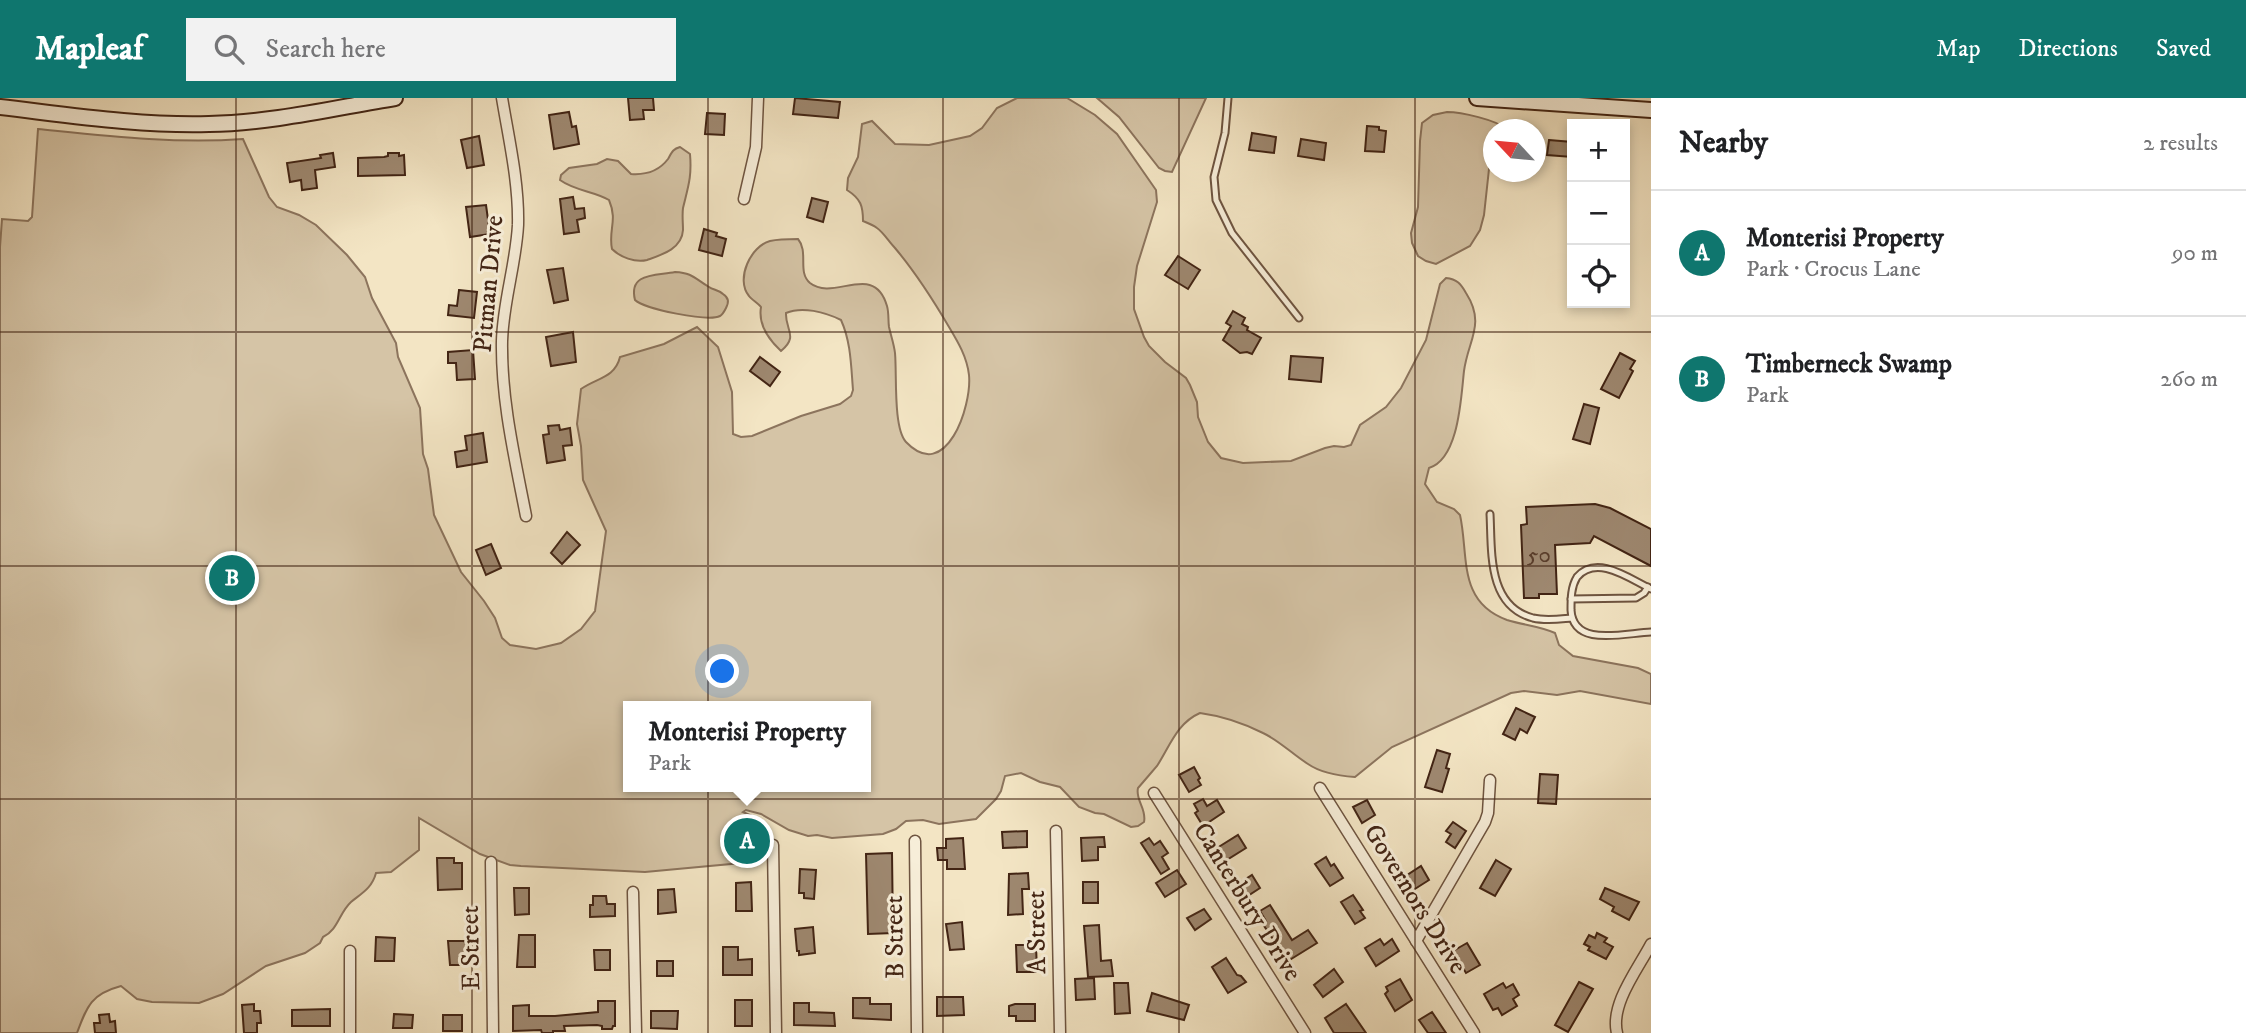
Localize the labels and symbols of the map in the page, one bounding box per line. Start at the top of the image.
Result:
north arrow [1483,119,1546,182]
street label: Pitman Drive [467,214,511,354]
house number: 50 [1527,541,1551,570]
pin: B [209,552,255,604]
your location [705,654,739,688]
pin: A [724,815,770,867]
street label: Canterbury Drive [1185,817,1309,987]
street label: Governors Drive [1356,818,1474,980]
street label: A Street [1020,890,1054,974]
street label: B Street [878,895,912,979]
street label: E Street [454,905,488,991]

